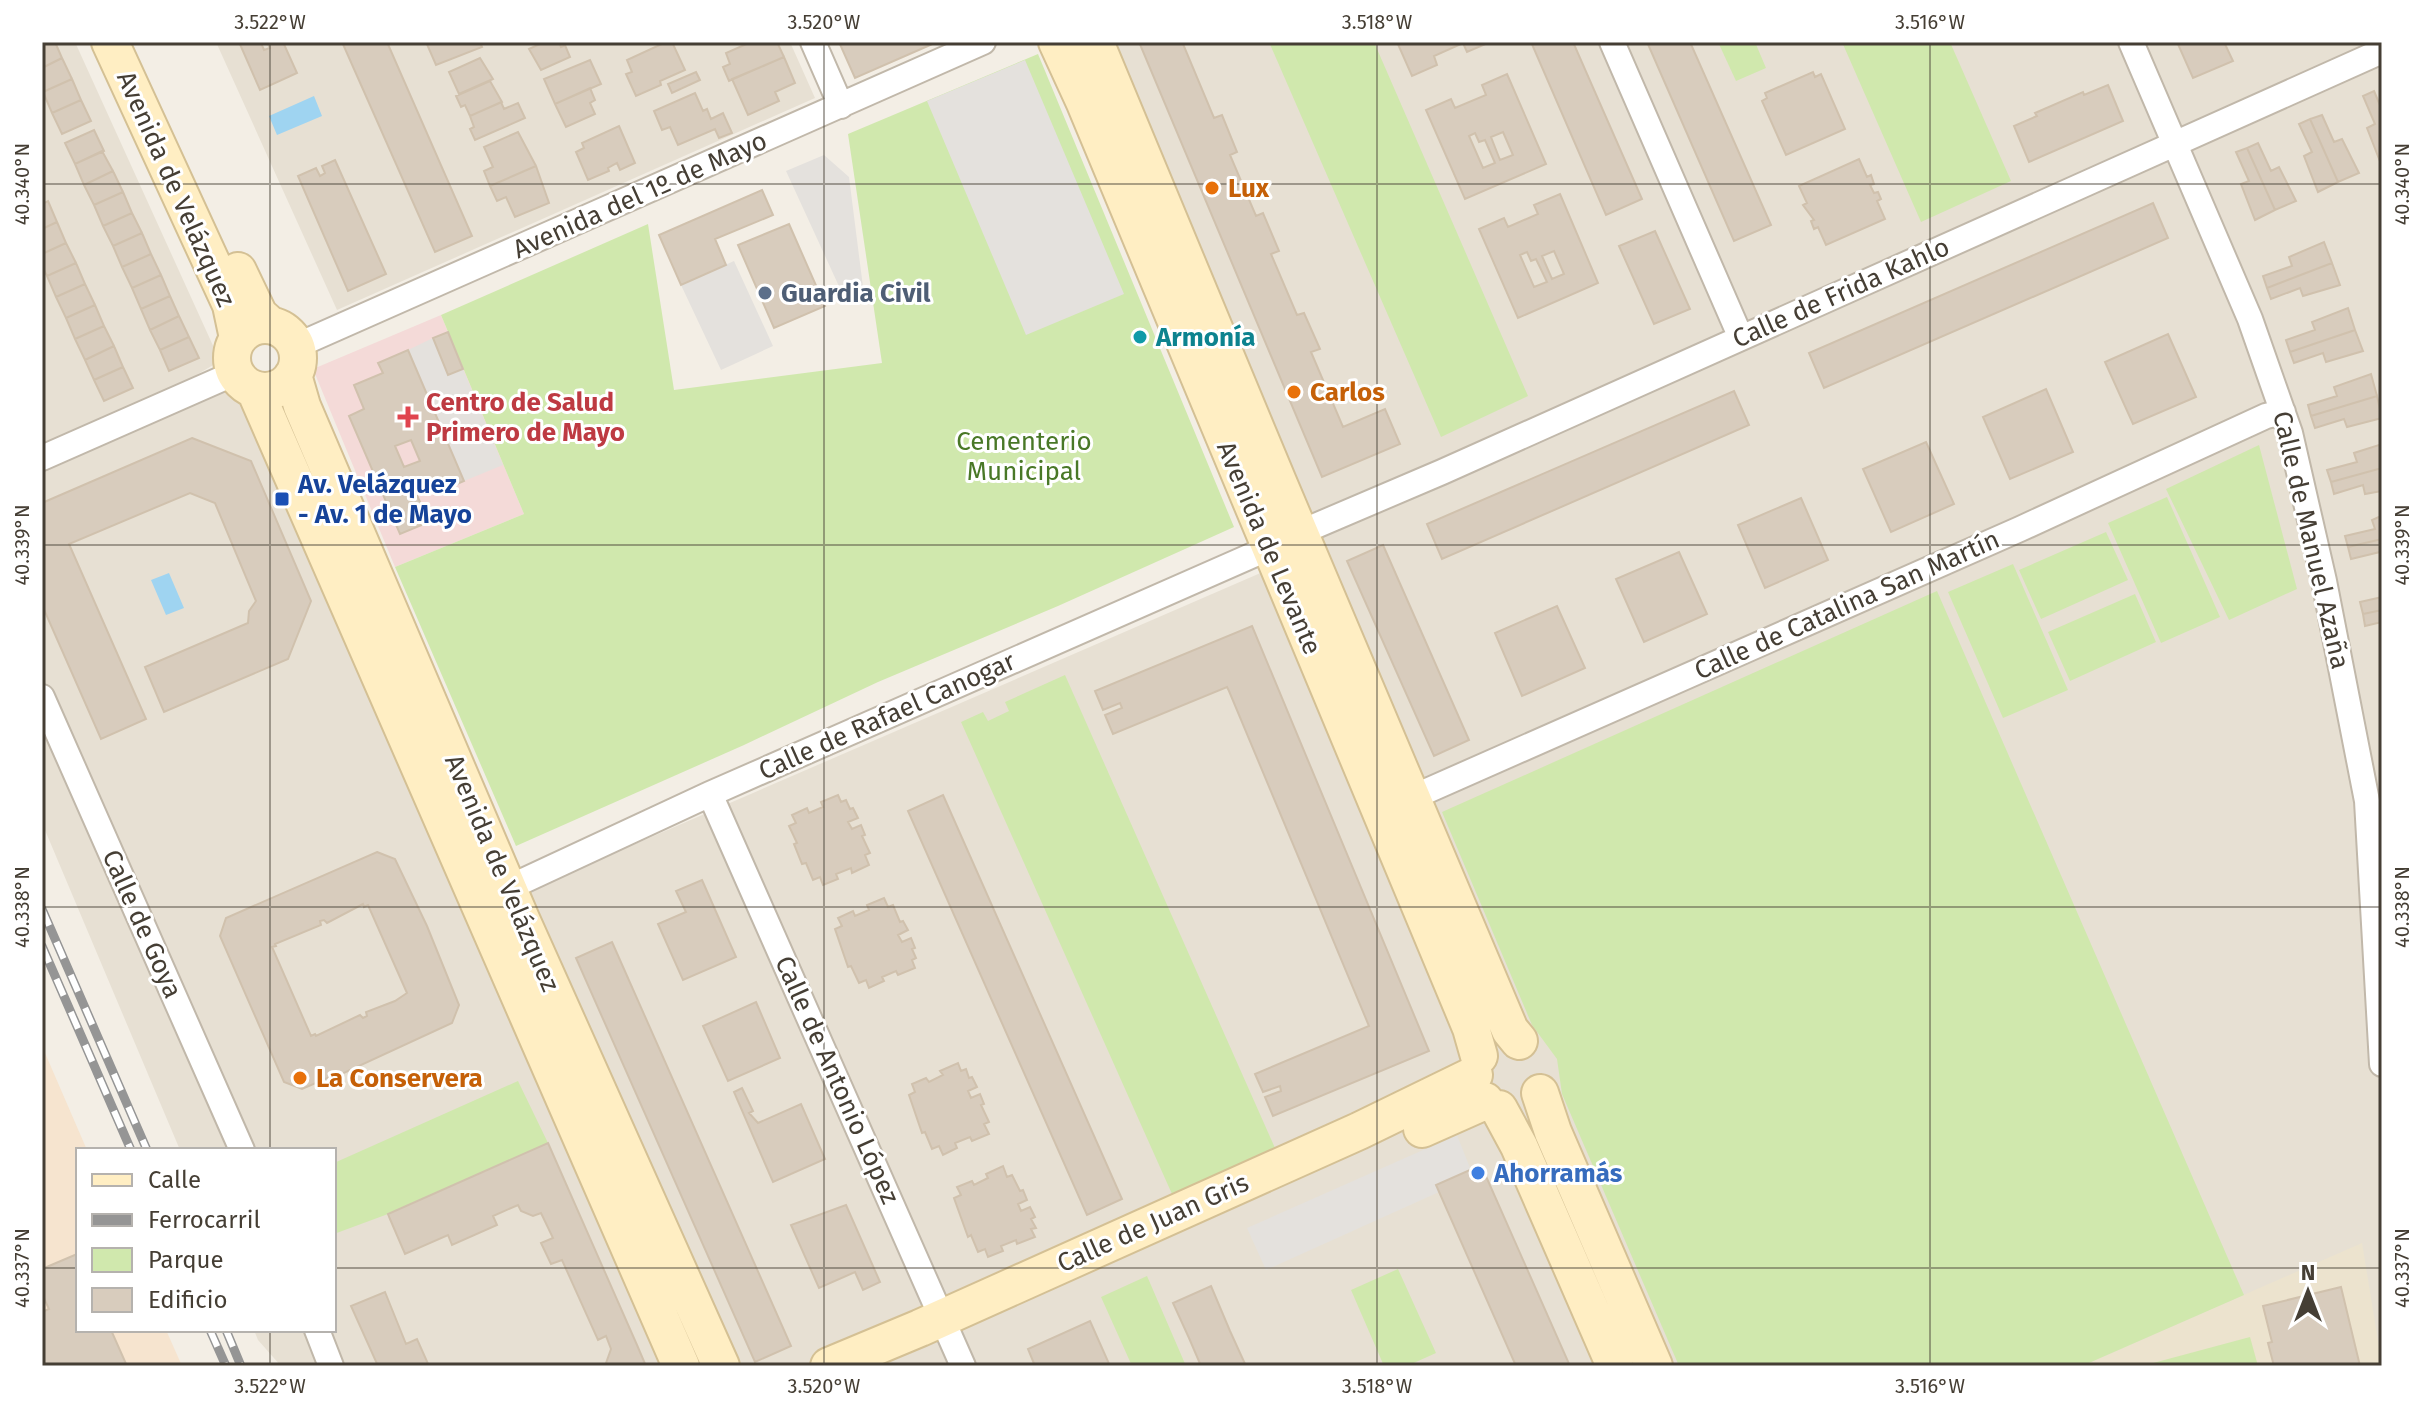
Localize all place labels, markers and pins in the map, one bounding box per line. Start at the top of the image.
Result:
place label: Lux [1228,173,1270,204]
marker: Lux [1203,179,1221,197]
place label: Guardia Civil [781,278,931,309]
marker: Guardia Civil [756,284,774,302]
place label: Armonía [1155,322,1256,353]
marker: Armonía [1131,328,1149,346]
place label: Carlos [1310,377,1385,408]
marker: Carlos [1285,383,1303,401]
place label: Centro de Salud Primero de Mayo [426,387,625,448]
marker: Centro de Salud Primero de Mayo [397,406,419,428]
place label: Av. Velázquez - Av. 1 de Mayo [297,469,472,530]
marker: Av. Velázquez - Av. 1 de Mayo [273,490,291,508]
place label: La Conservera [316,1063,483,1094]
marker: La Conservera [291,1069,309,1087]
place label: Ahorramás [1493,1158,1623,1189]
marker: Ahorramás [1469,1164,1487,1182]

